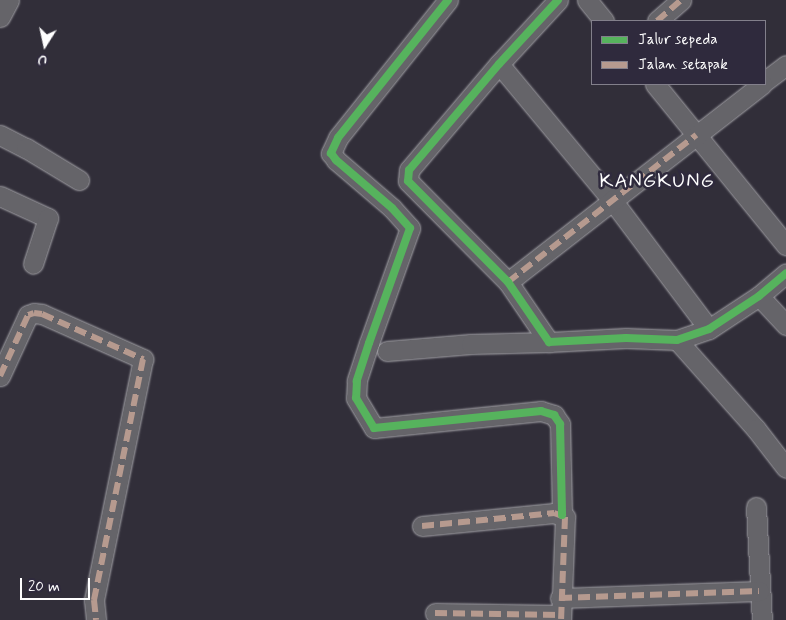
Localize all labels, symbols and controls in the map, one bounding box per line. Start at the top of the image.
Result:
north arrow [20,20,70,70]
legend [591,20,766,85]
text: Jalur sepeda [638,30,718,50]
text: U [36,50,48,69]
text: Jalan setapak [638,55,728,75]
district label: KANGKUNG [597,169,717,193]
scale bar [22,568,92,600]
text: 20 m [28,577,60,597]

